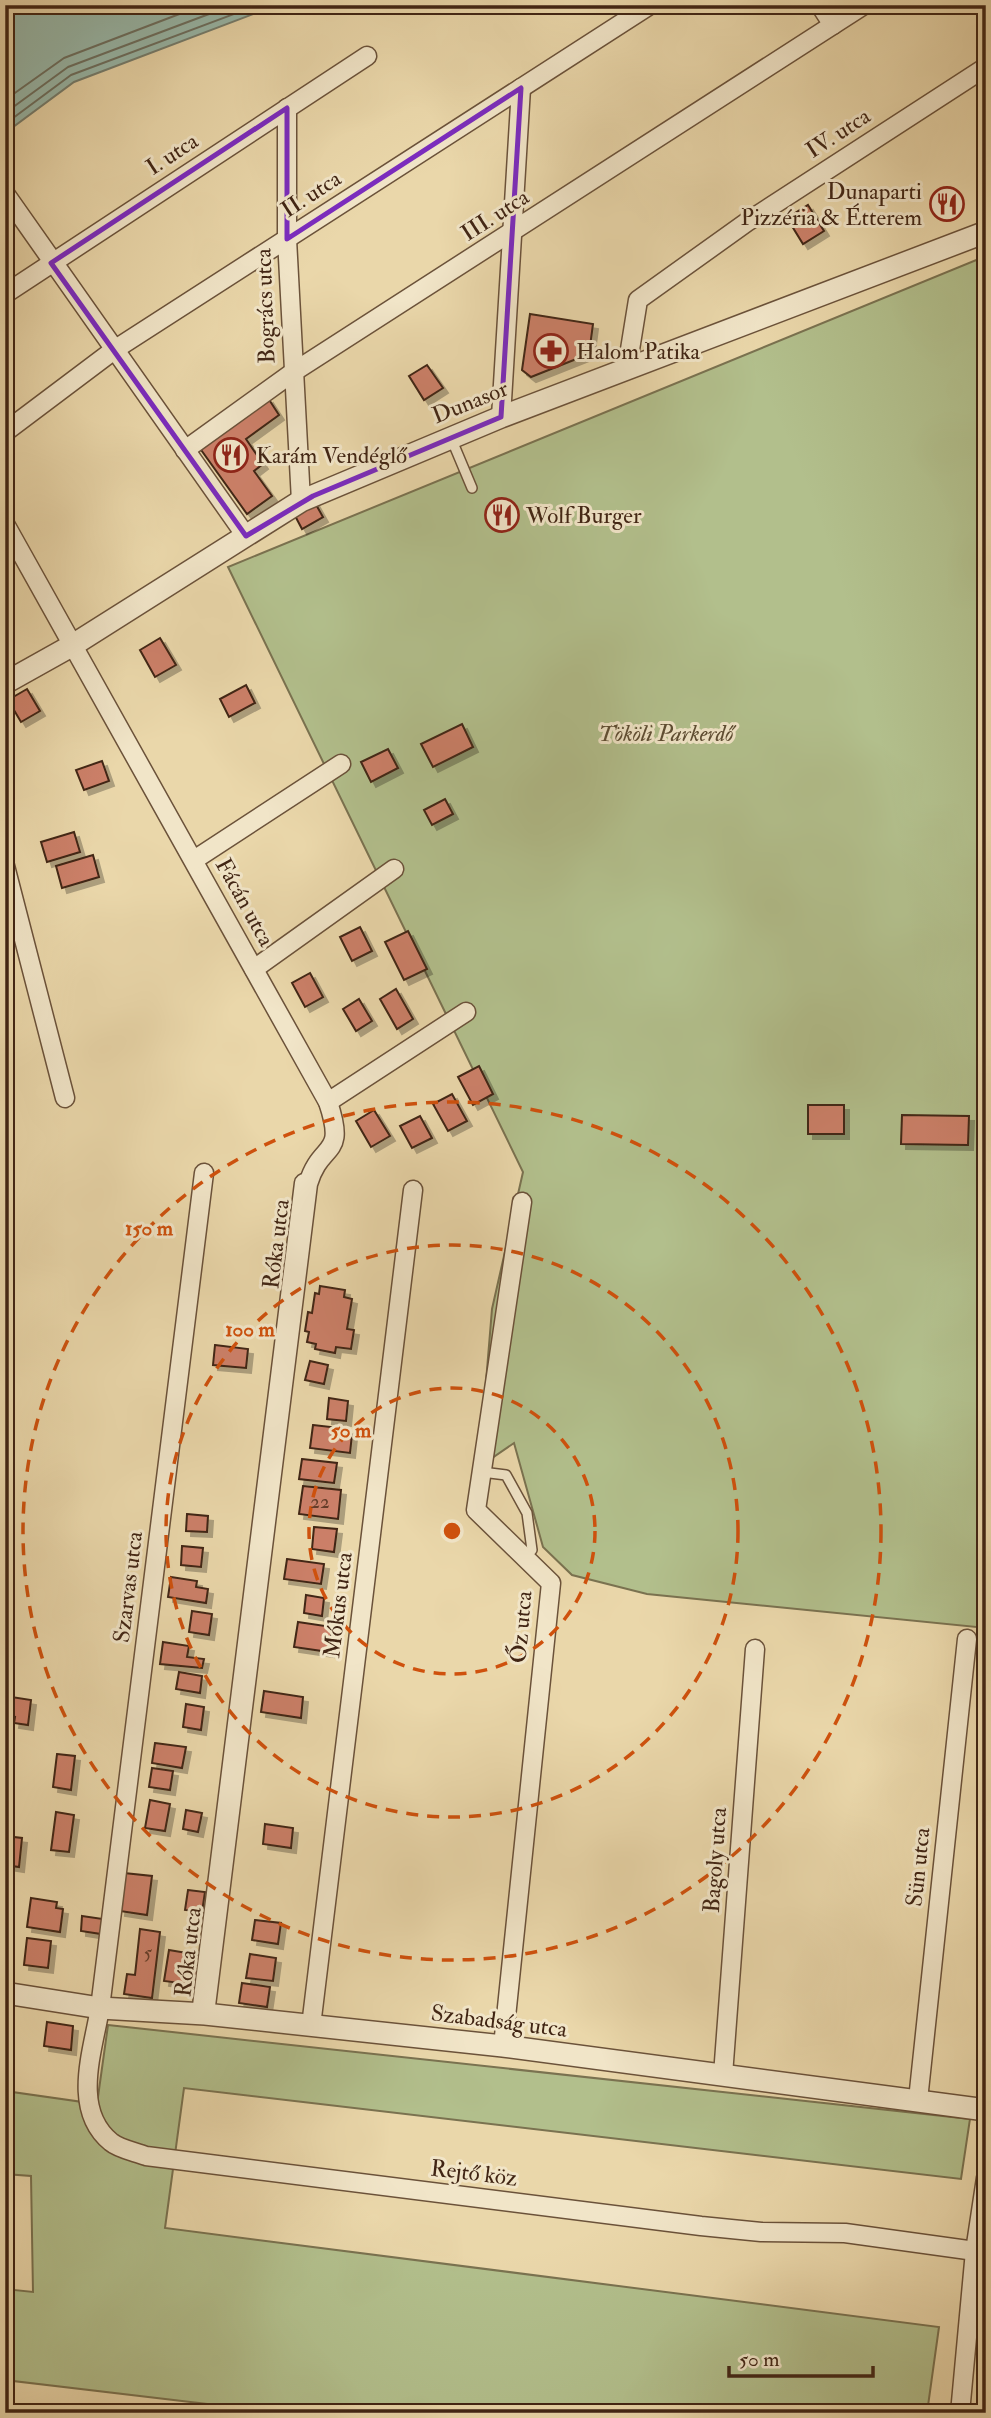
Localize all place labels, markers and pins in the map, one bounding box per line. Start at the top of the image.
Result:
place label: Dunaparti Pizzéria & Étterem [741,177,922,232]
restaurant icon: Dunaparti Pizzéria & Étterem [928,185,966,223]
pharmacy icon: Halom Patika [532,332,570,370]
place label: Halom Patika [576,337,701,366]
restaurant icon: Karám Vendéglő [212,436,250,474]
place label: Karám Vendéglő [256,441,408,470]
restaurant icon: Wolf Burger [483,496,521,534]
place label: Wolf Burger [525,501,642,530]
centre of rings [440,1519,464,1543]

